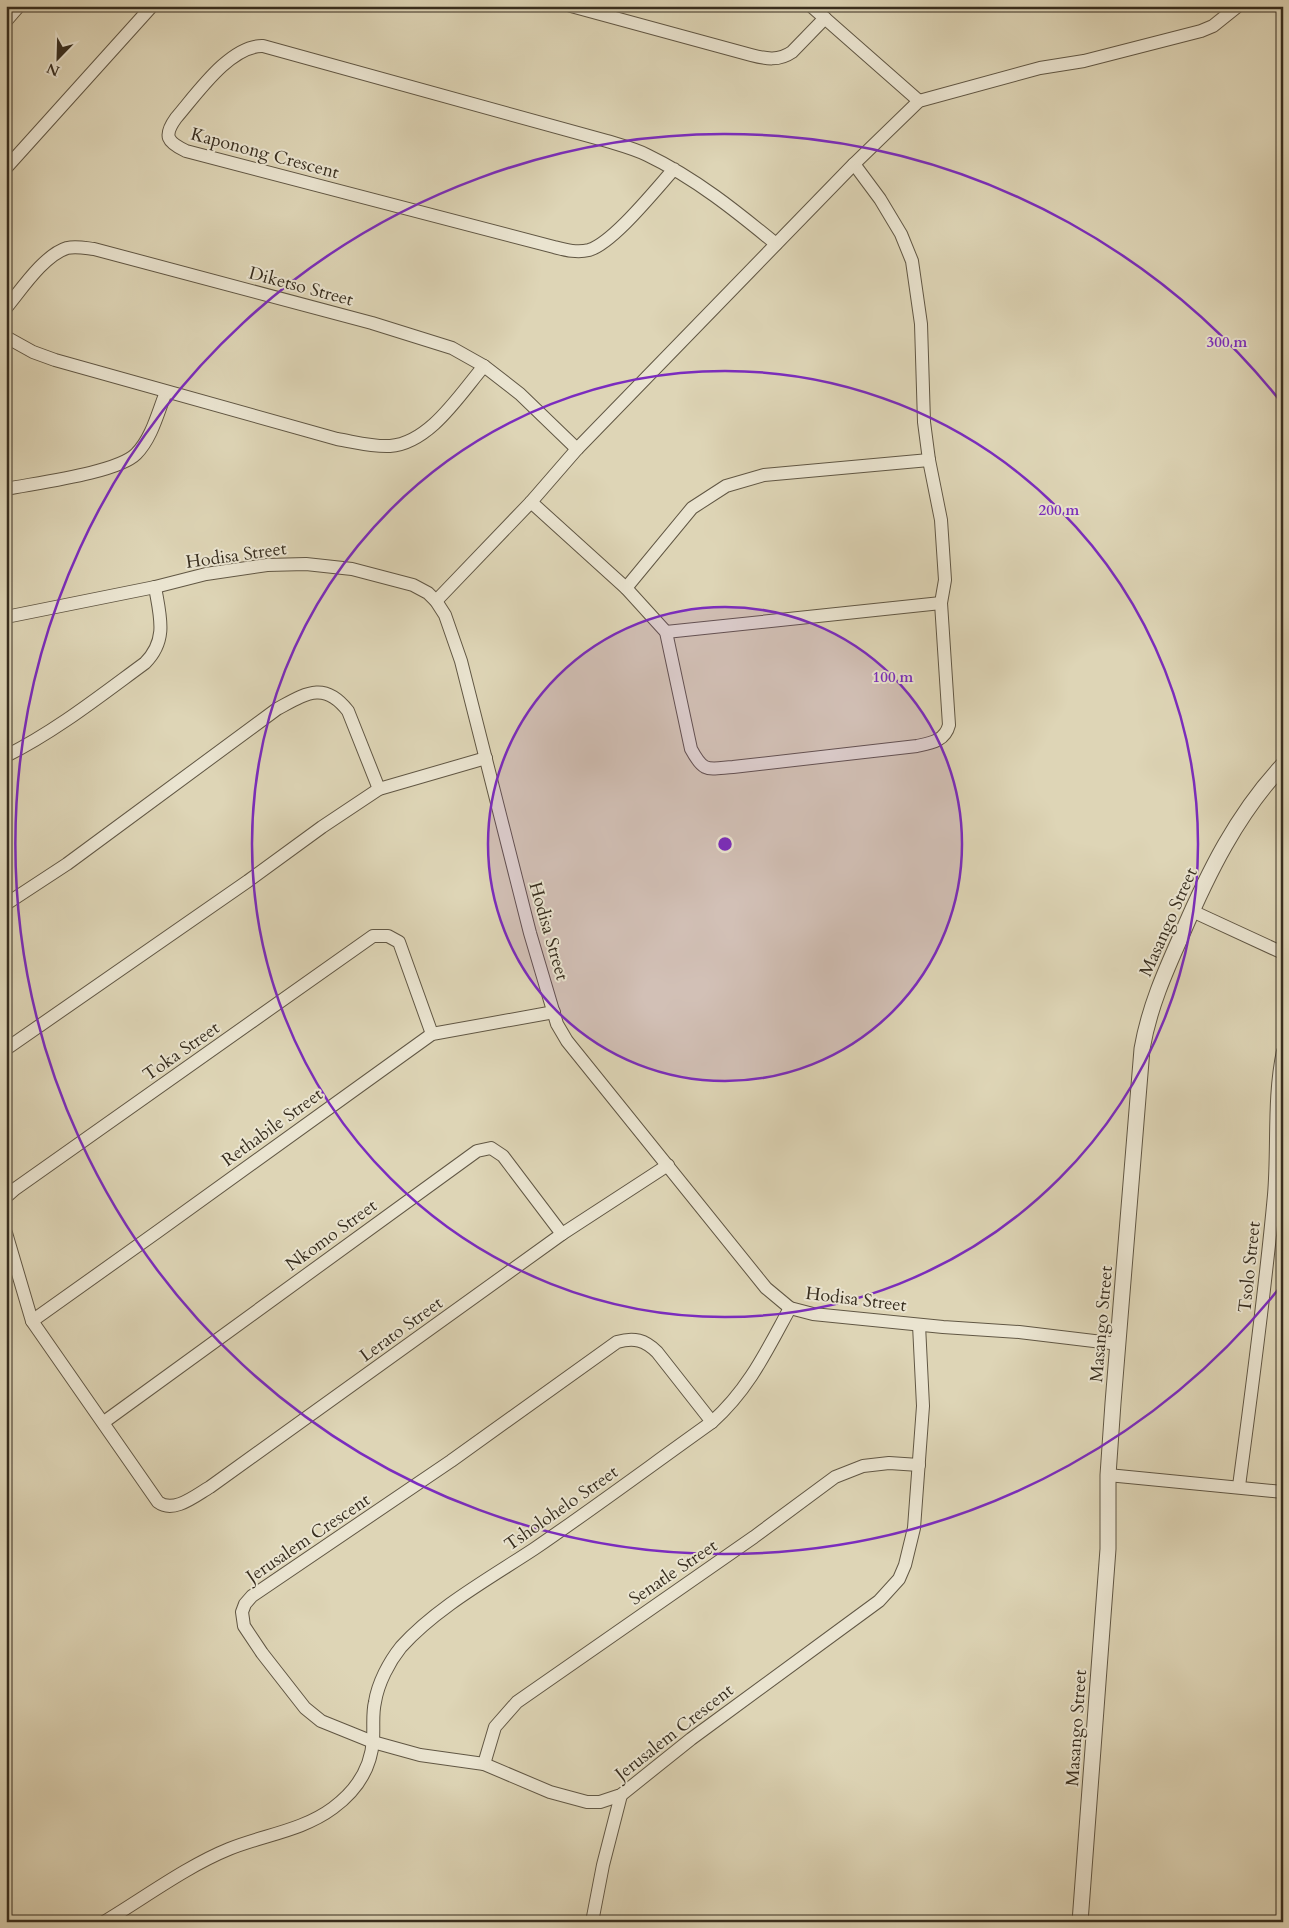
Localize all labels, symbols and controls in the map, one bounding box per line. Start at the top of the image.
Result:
north arrow [32,32,82,82]
text: N [44,58,62,81]
street label: Kaponong Crescent [188,122,342,185]
street label: Diketso Street [246,261,356,312]
text: 300 m [1207,332,1248,352]
text: 200 m [1039,500,1080,520]
street label: Hodisa Street [184,536,288,575]
text: 100 m [873,667,914,687]
centre of rings [716,835,734,853]
street label: Masango Street [1133,864,1204,981]
street label: Hodisa Street [523,879,575,984]
street label: Toka Street [138,1016,225,1087]
street label: Rethabile Street [217,1082,328,1173]
street label: Nkomo Street [280,1193,383,1277]
street label: Tsolo Street [1232,1220,1267,1314]
street label: Masango Street [1084,1265,1119,1383]
street label: Hodisa Street [804,1281,908,1318]
street label: Lerato Street [355,1291,448,1368]
street label: Tsholohelo Street [499,1460,623,1557]
street label: Jerusalem Crescent [239,1488,375,1591]
street label: Senatle Street [624,1533,723,1611]
street label: Masango Street [1060,1669,1093,1787]
street label: Jerusalem Crescent [607,1678,739,1788]

